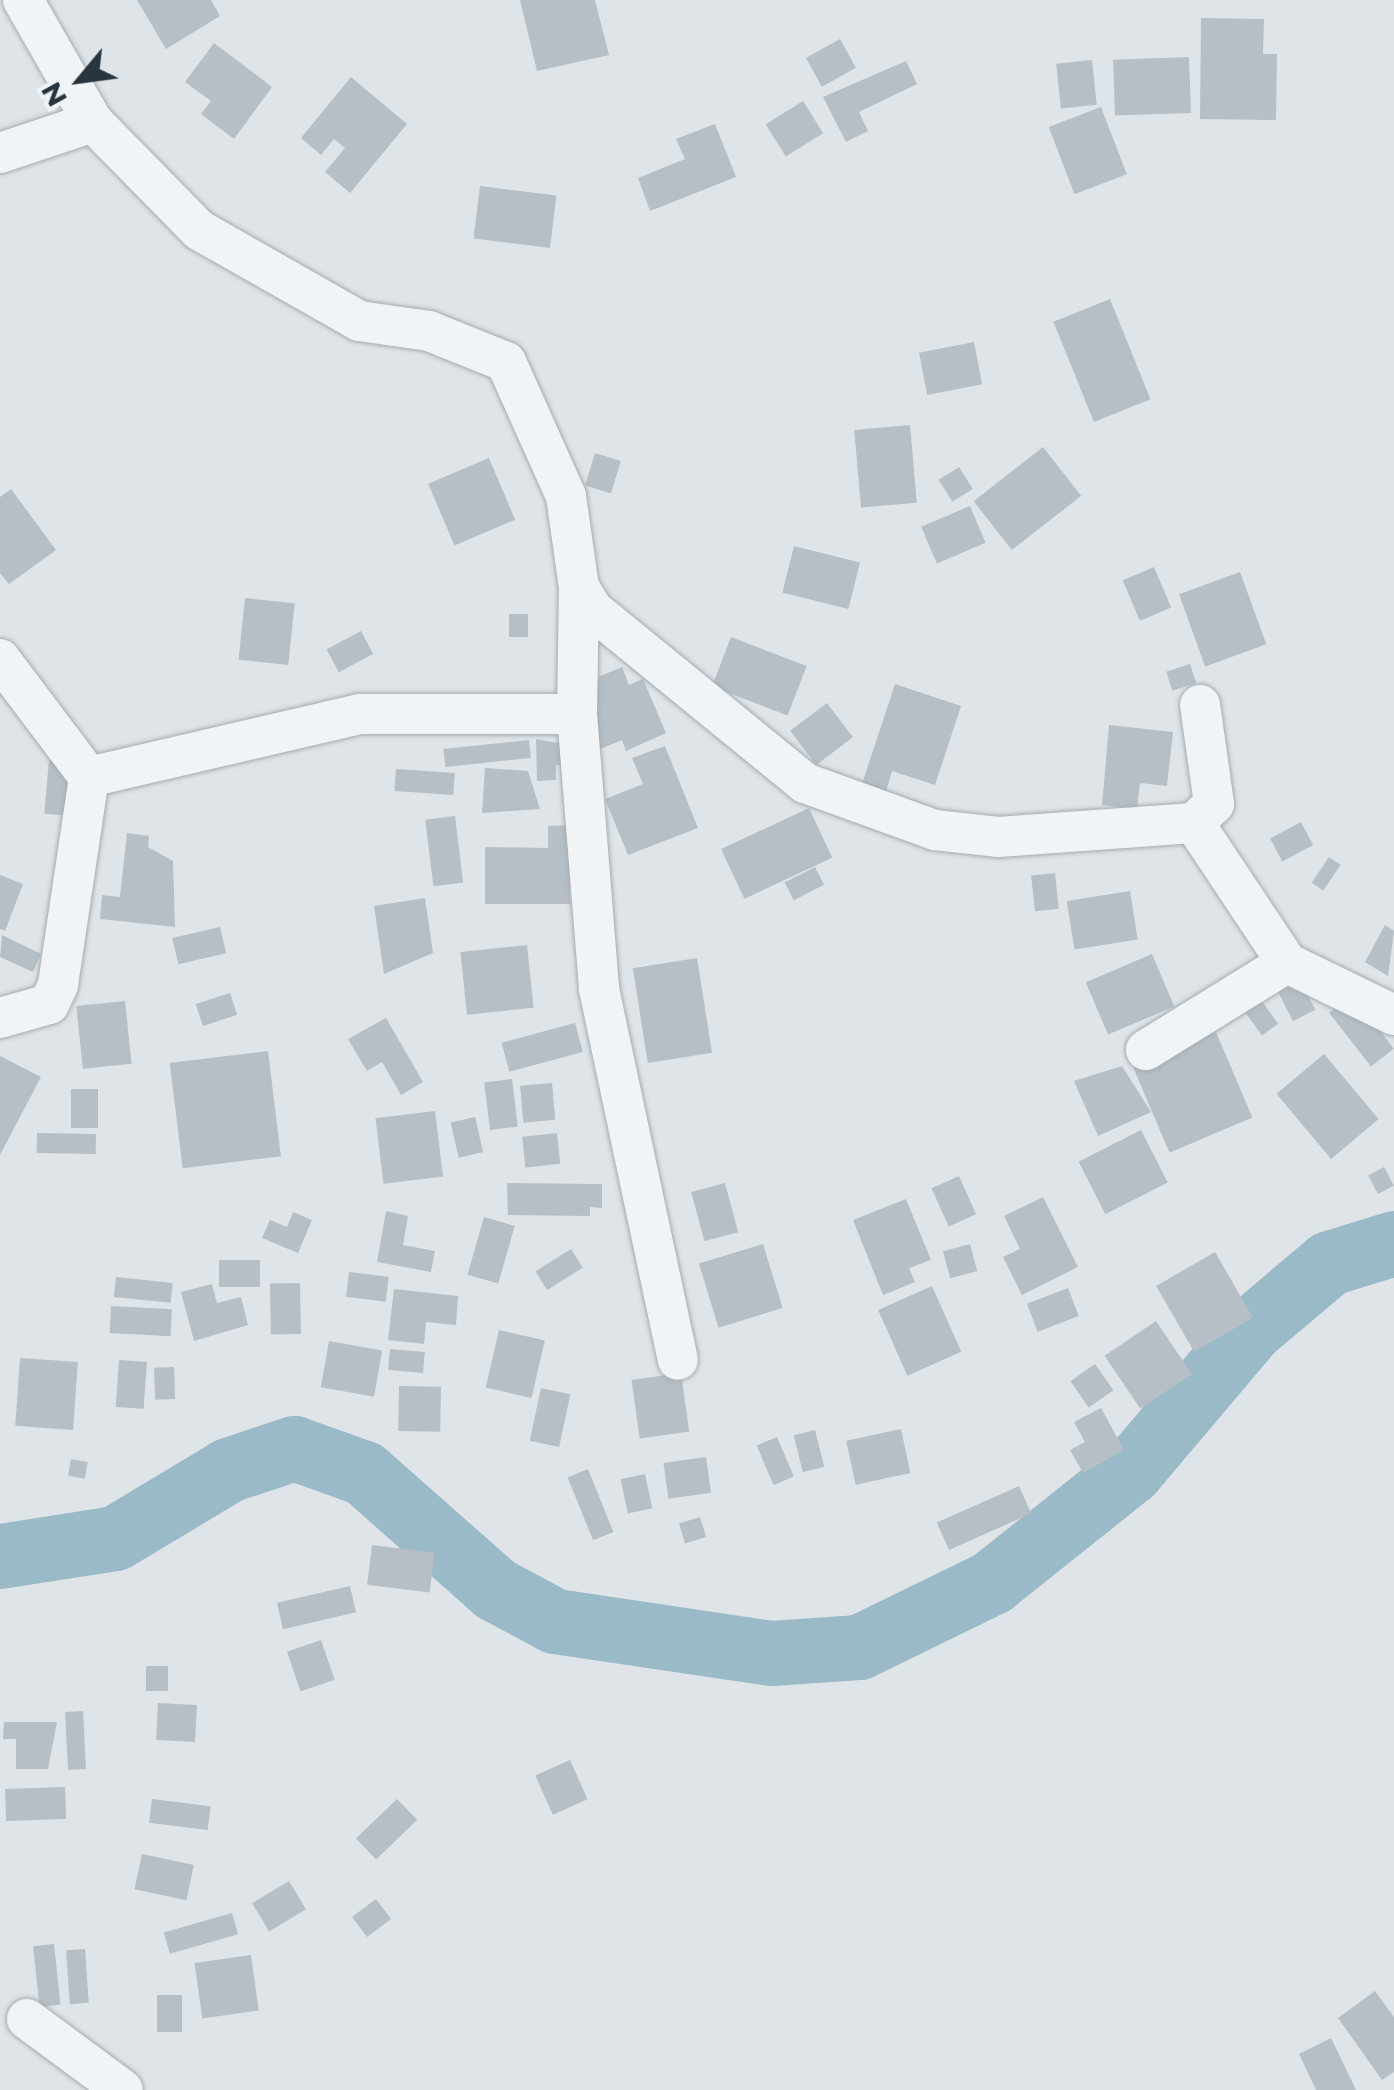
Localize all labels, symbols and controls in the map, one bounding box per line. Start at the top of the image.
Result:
north arrow [30,30,130,130]
text: N [33,76,74,113]

